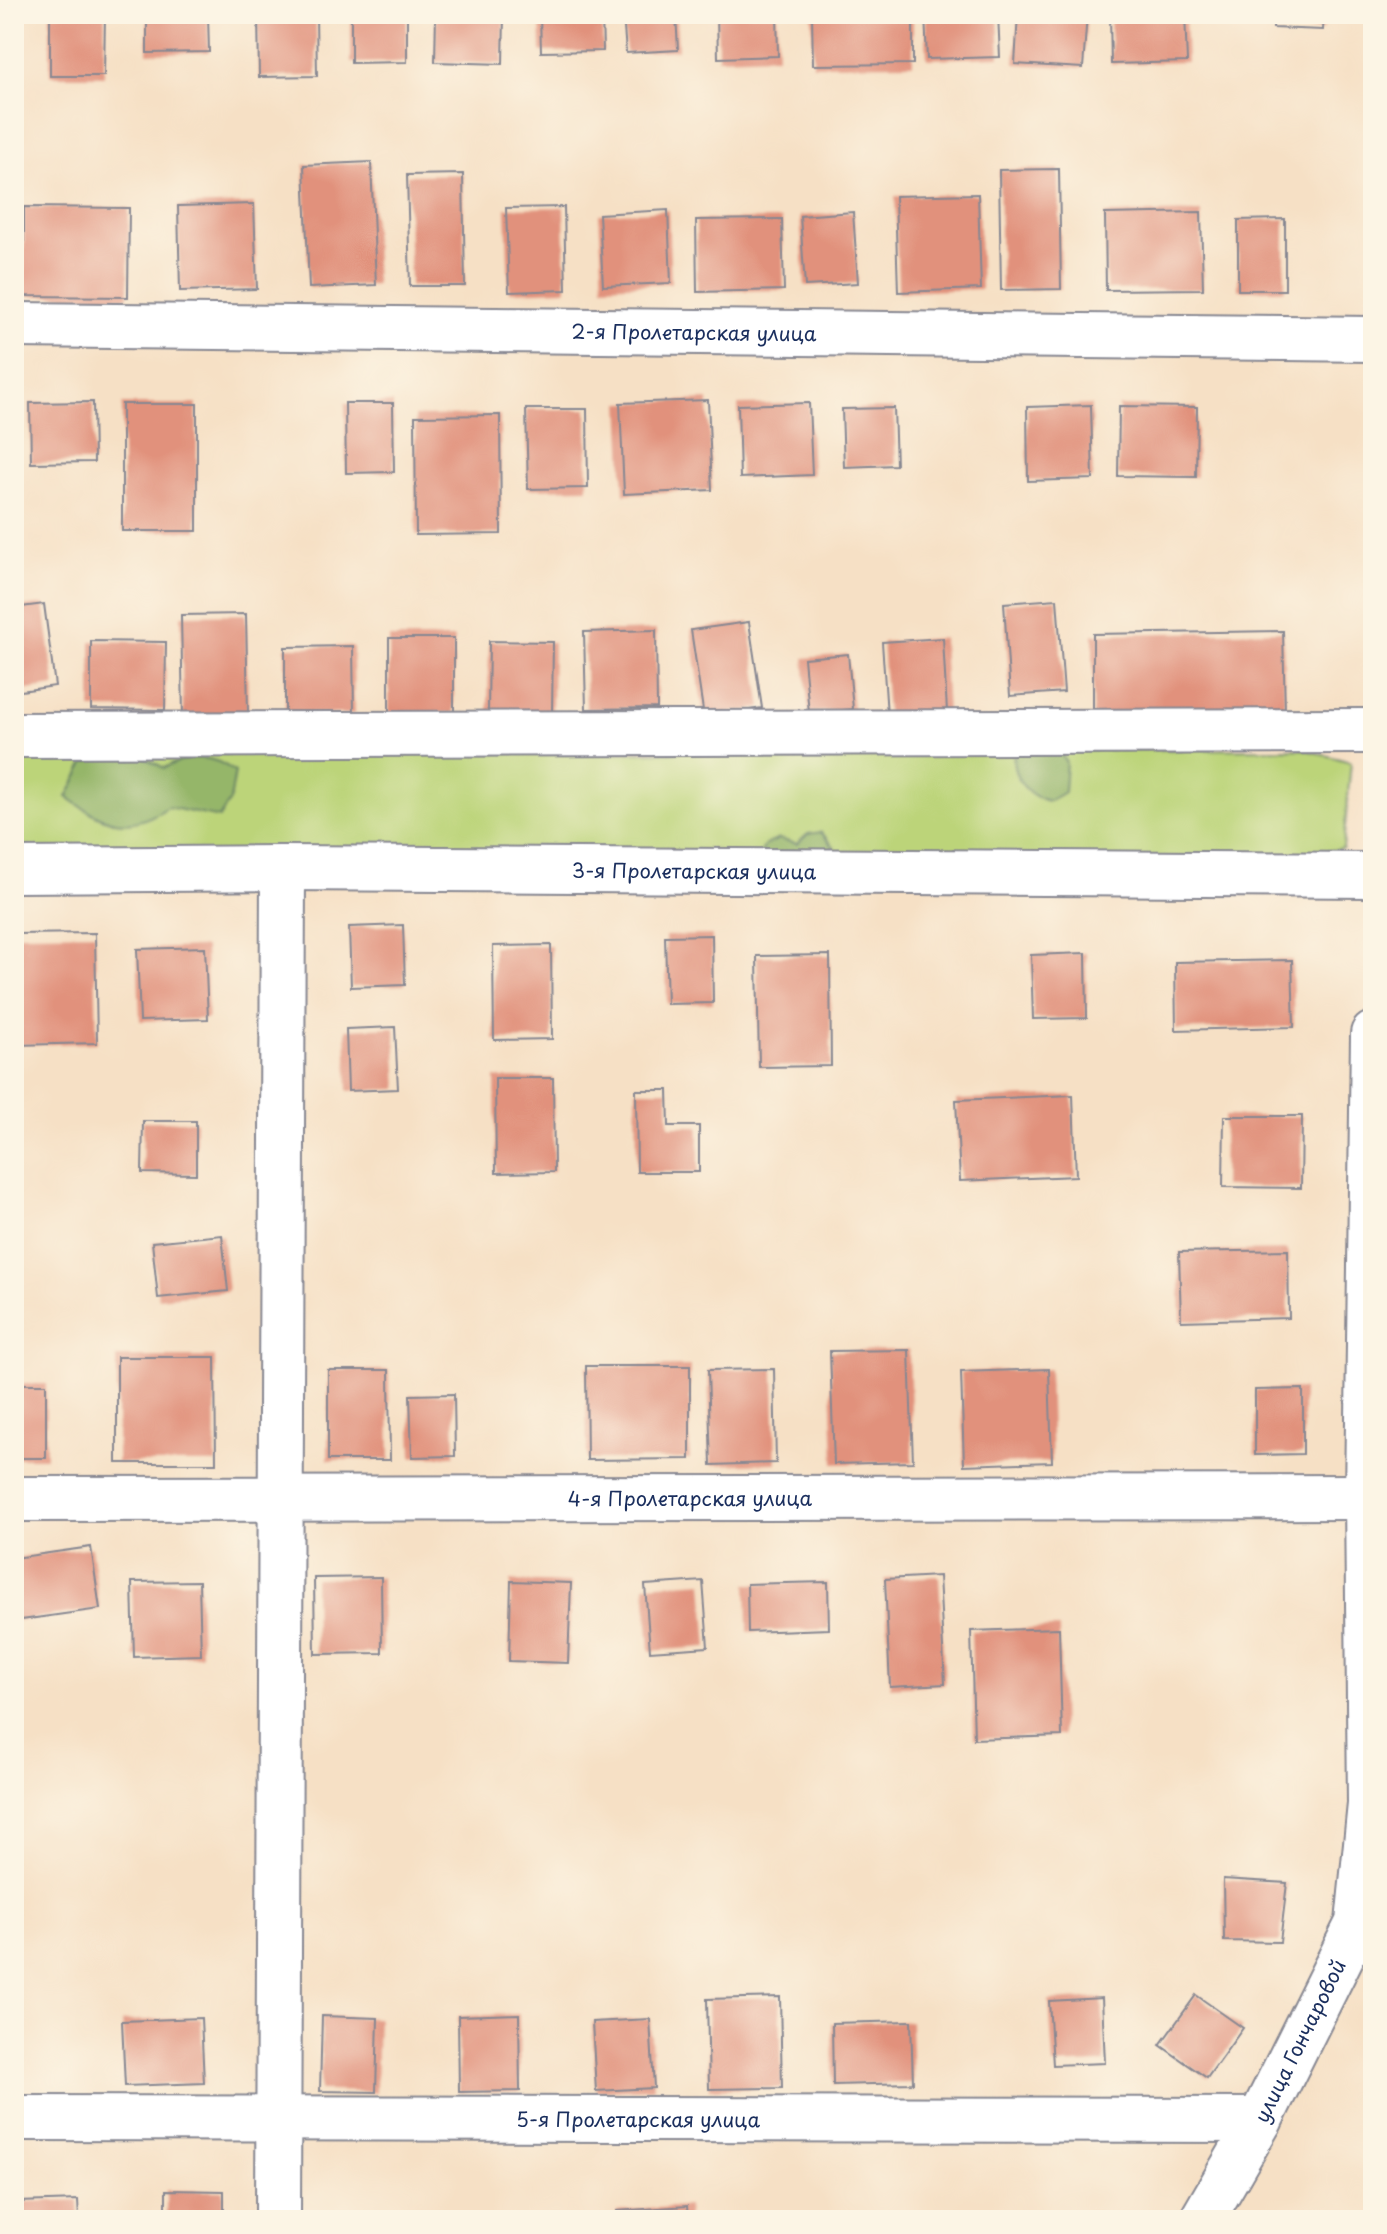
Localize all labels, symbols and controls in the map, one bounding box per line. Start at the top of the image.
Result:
street label: 2-я Пролетарская улица [571,316,817,348]
street label: 3-я Пролетарская улица [572,855,817,886]
street label: 4-я Пролетарская улица [568,1483,813,1513]
street label: улица Гончаровой [1246,1954,1353,2128]
street label: 5-я Пролетарская улица [516,2104,760,2134]

